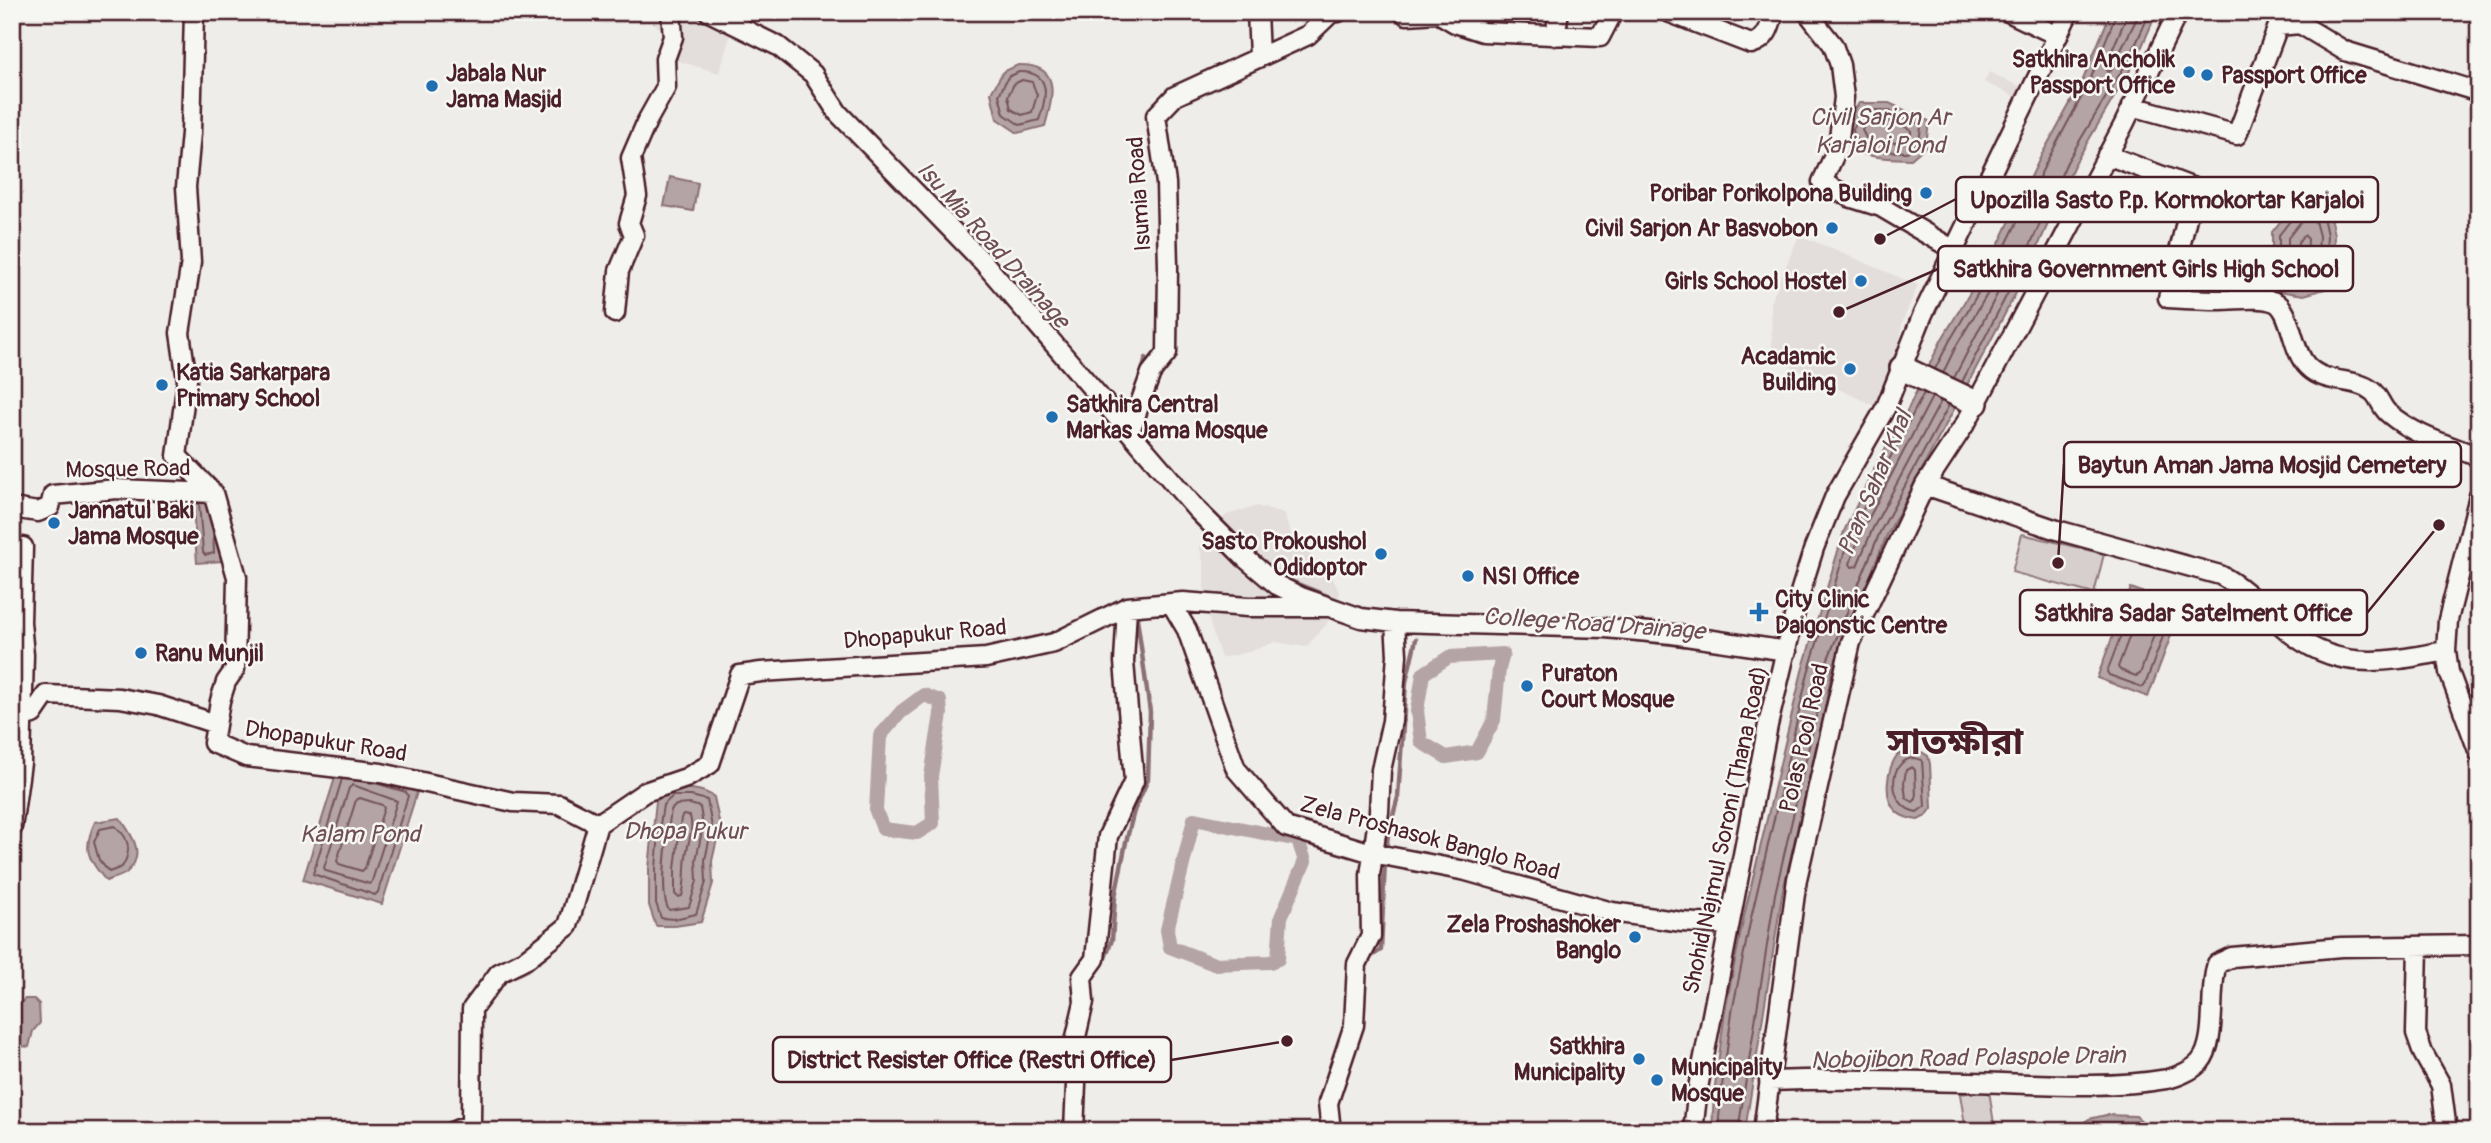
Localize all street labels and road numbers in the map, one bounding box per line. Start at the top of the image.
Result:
street label: Isumia Road [1121,136,1157,252]
street label: Mosque Road [65,453,191,485]
street label: Dhopapukur Road [842,612,1008,656]
street label: Polas Pool Road [1773,661,1835,815]
street label: Shohid Najmul Soroni (Thana Road) [1676,663,1774,997]
street label: Dhopapukur Road [243,714,409,768]
street label: Zela Proshasok Banglo Road [1297,789,1563,887]

